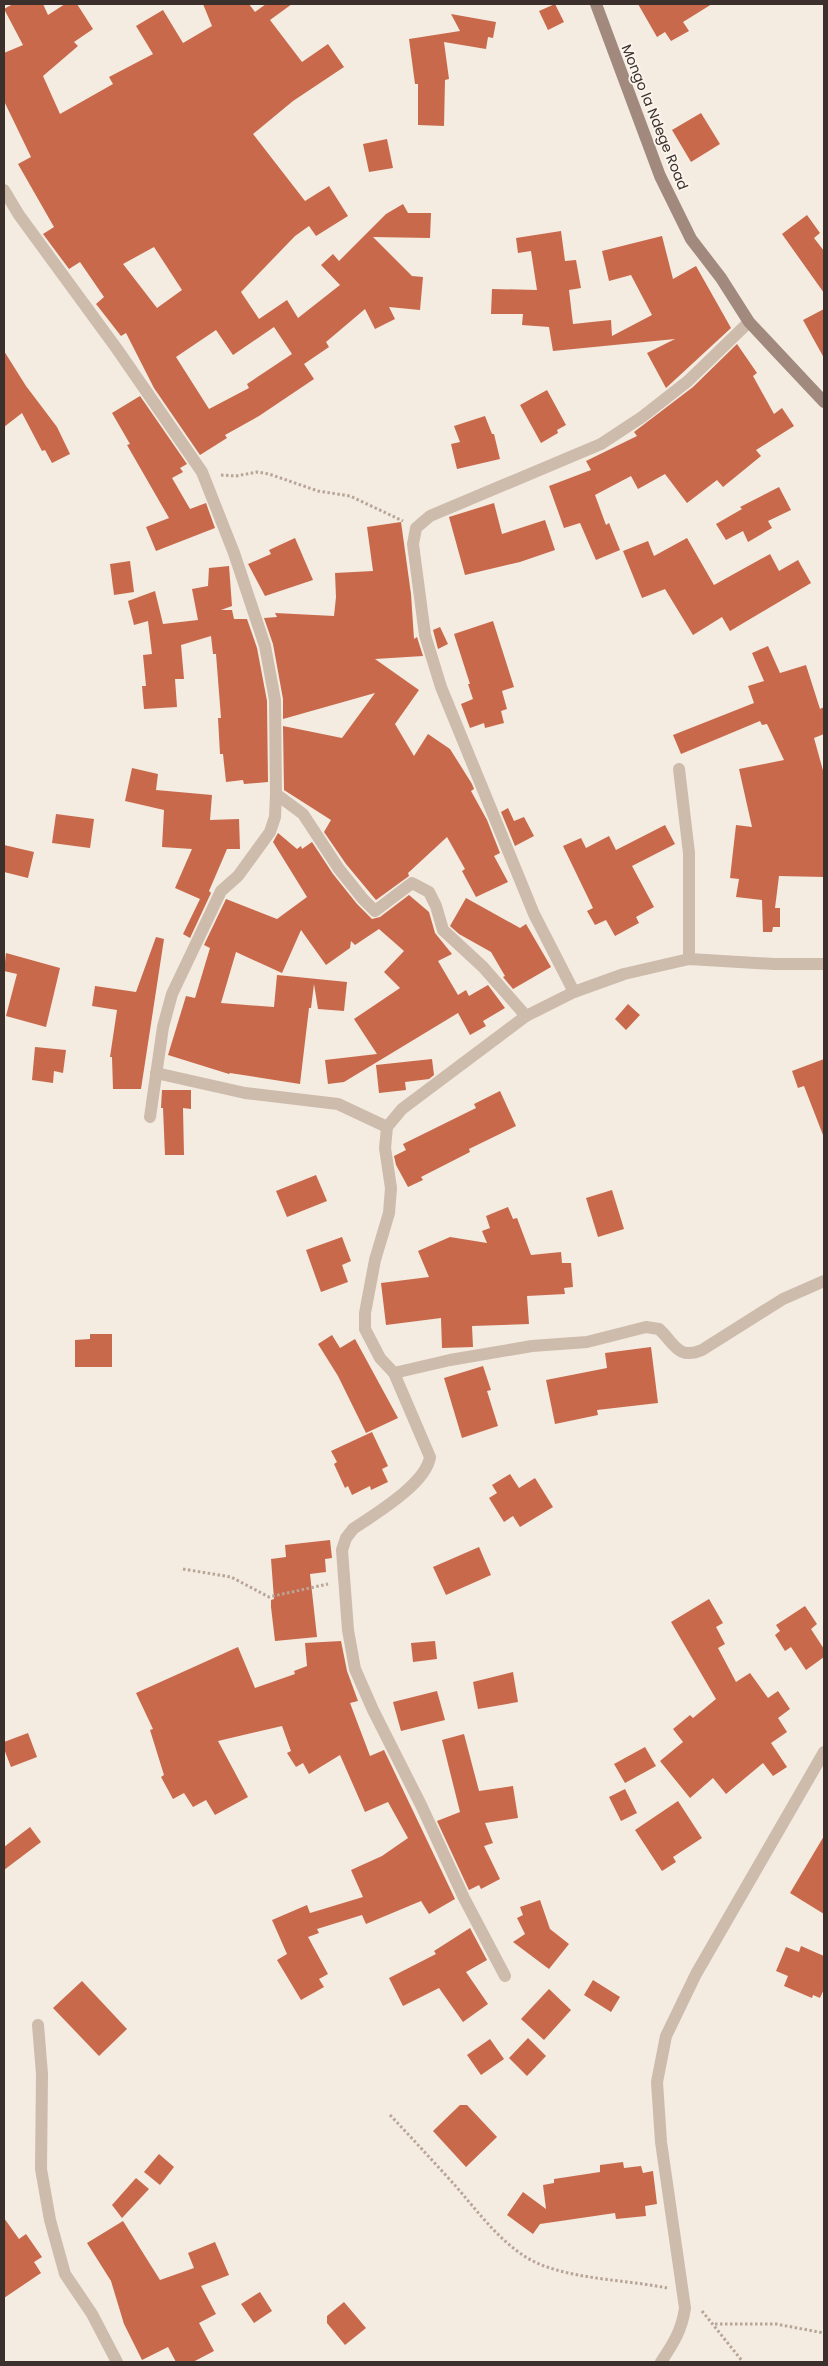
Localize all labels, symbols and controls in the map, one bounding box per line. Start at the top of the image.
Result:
street label: Mongo la Ndege Road [617,41,693,193]

